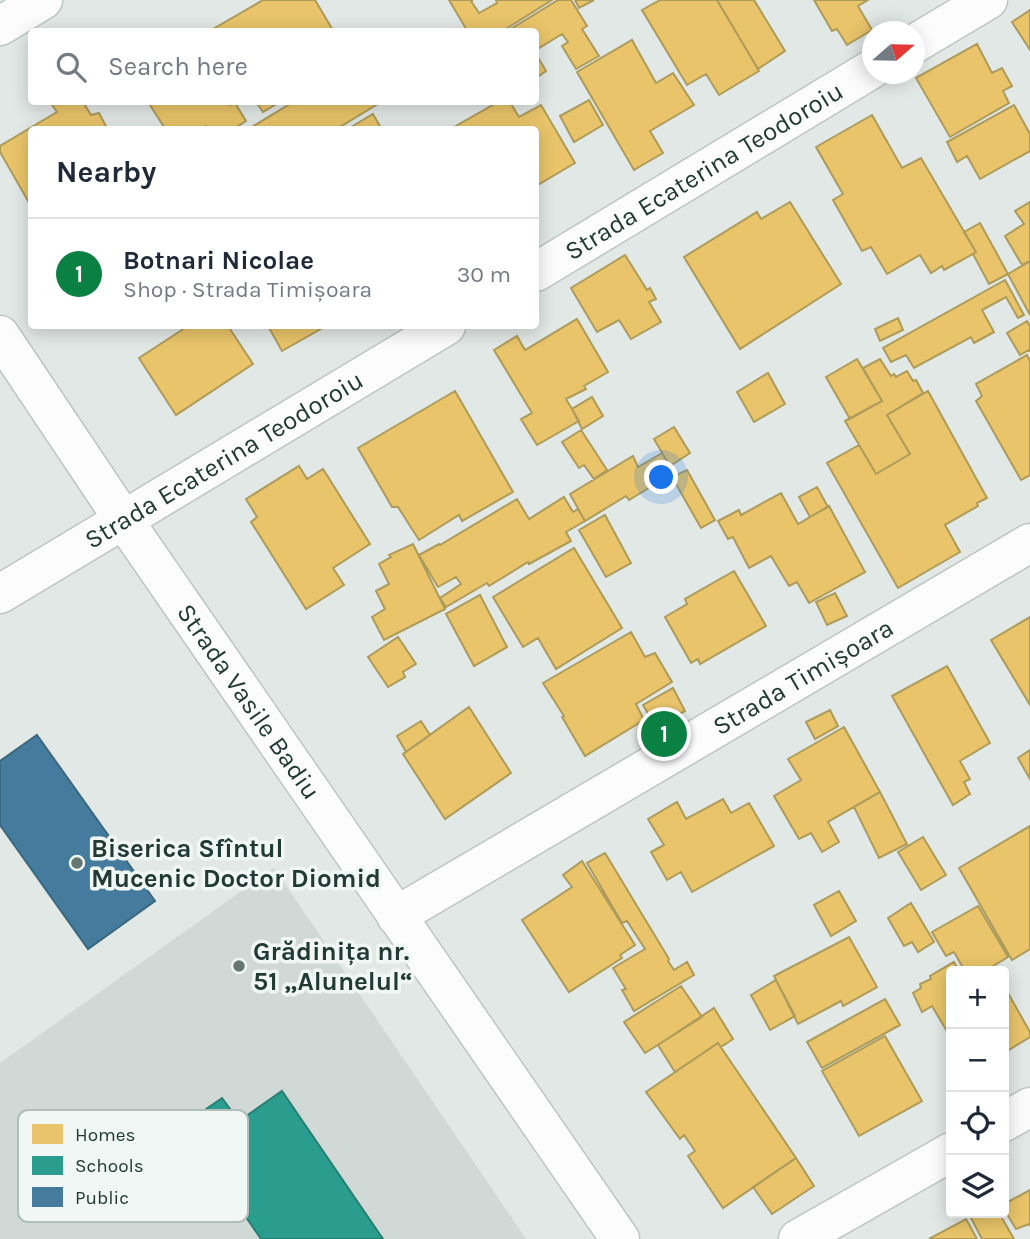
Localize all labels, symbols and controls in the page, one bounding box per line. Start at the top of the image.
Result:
north arrow [862,21,925,84]
search box [28,28,539,105]
icon: search [52,48,90,86]
text: Search here [108,51,248,82]
street label: Strada Ecaterina Teodoroiu [559,75,848,267]
text: Nearby [56,154,156,190]
text: Botnari Nicolae [123,245,314,276]
text: 1 [75,261,83,288]
text: 30 m [457,261,511,288]
text: Shop · Strada Timișoara [123,276,372,303]
street label: Strada Ecaterina Teodoroiu [79,364,369,555]
your location [644,460,678,494]
street label: Strada Vasile Badiu [171,598,327,805]
street label: Strada Timișoara [707,612,899,742]
pin: 1 [641,708,687,760]
place label: Biserica Sfîntul Mucenic Doctor Diomid [91,833,381,894]
marker: Biserica Sfîntul Mucenic Doctor Diomid [69,855,85,871]
place label: Grădinița nr. 51 „Alunelul“ [253,936,413,997]
marker: Grădinița nr. 51 „Alunelul“ [231,958,247,974]
map controls [946,966,1009,1218]
button: + [946,966,1009,1029]
button: − [946,1029,1009,1092]
button: locate [946,1092,1009,1155]
legend [18,1110,248,1222]
text: Homes [75,1124,136,1146]
text: Schools [75,1155,144,1177]
button: layers [946,1155,1009,1218]
text: Public [75,1187,129,1209]

